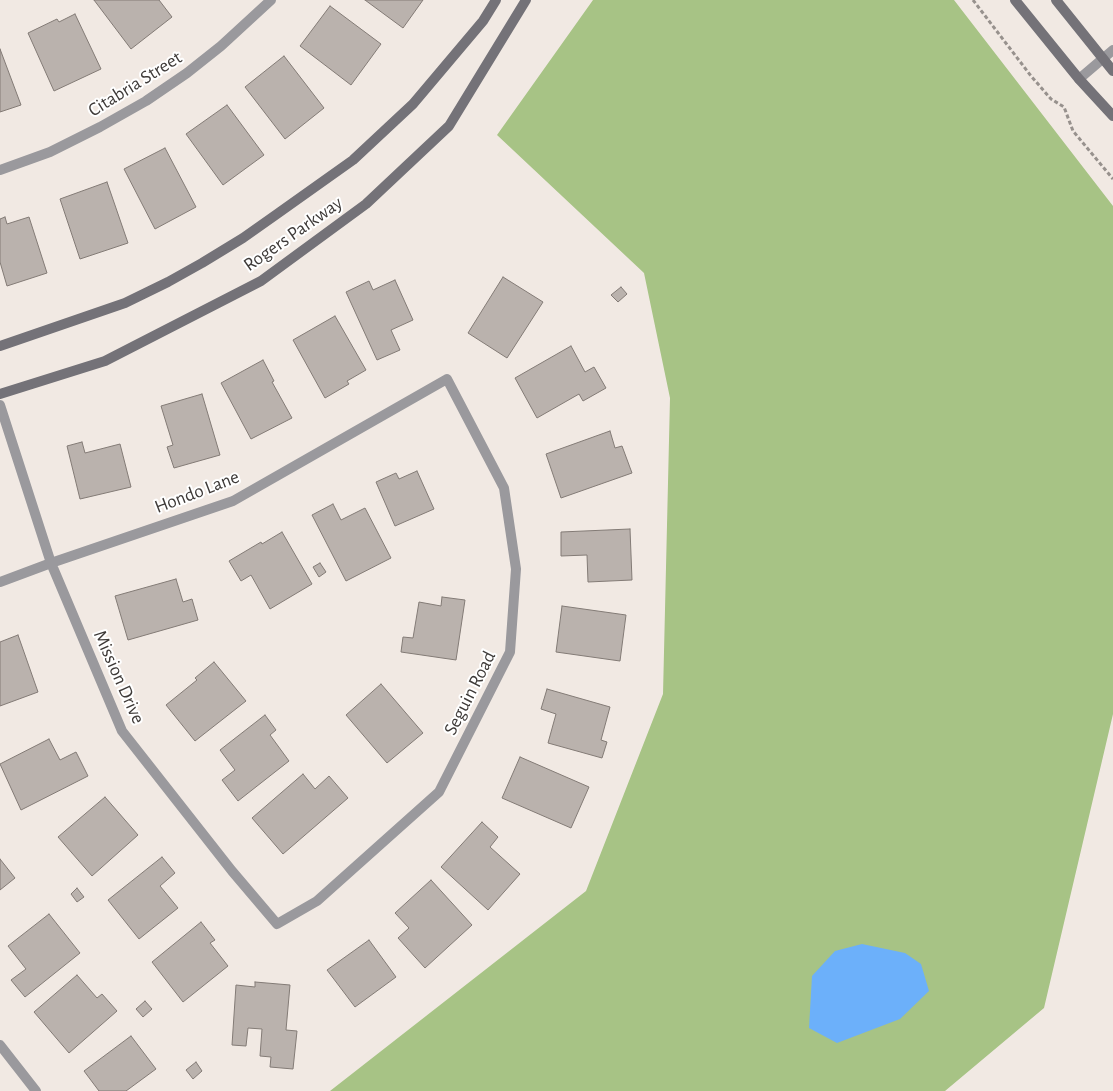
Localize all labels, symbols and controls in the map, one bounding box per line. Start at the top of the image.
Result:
street label: Citabria Street [84,46,186,122]
street label: Rogers Parkway [239,192,347,276]
street label: Hondo Lane [151,465,243,519]
street label: Mission Drive [88,627,150,727]
street label: Seguin Road [439,647,501,739]

